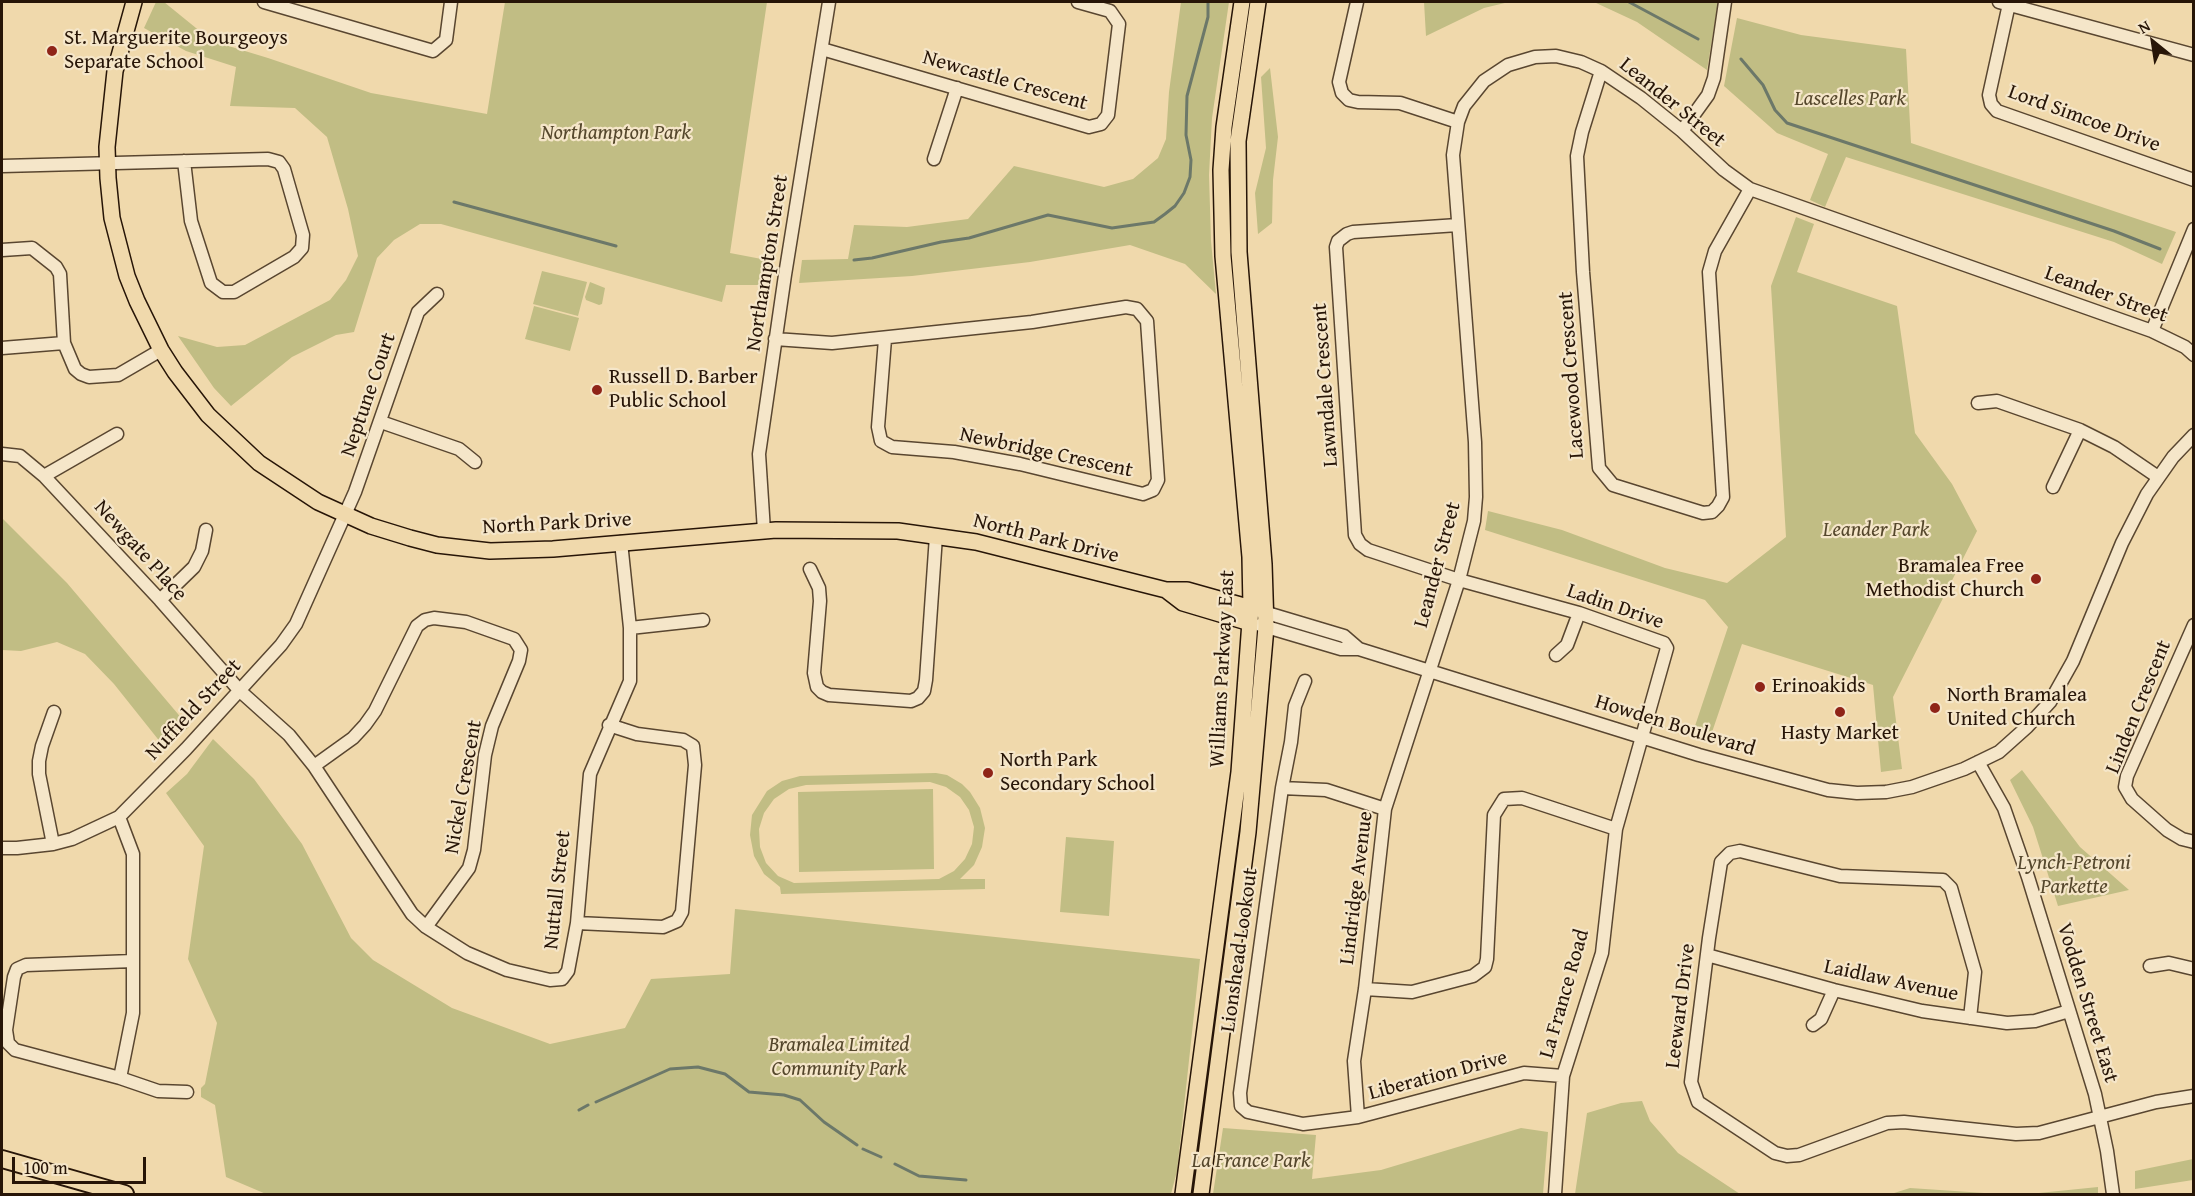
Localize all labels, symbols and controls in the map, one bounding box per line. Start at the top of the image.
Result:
north arrow [2123,12,2183,72]
text: N [2133,13,2155,39]
place label: St. Marguerite Bourgeoys Separate School [64,26,288,76]
marker: St. Marguerite Bourgeoys Separate School [45,44,59,58]
street label: Newcastle Crescent [920,45,1090,117]
street label: Leander Street [1614,53,1730,153]
street label: Lord Simcoe Drive [2004,80,2164,158]
park label: Lascelles Park [1794,87,1906,113]
park label: Northampton Park [541,121,691,147]
street label: Northampton Street [742,173,794,353]
street label: Leander Street [2041,261,2171,329]
street label: Lacewood Crescent [1554,291,1590,459]
street label: Lawndale Crescent [1308,302,1344,468]
street label: Neptune Court [336,330,402,460]
place label: Russell D. Barber Public School [609,365,758,415]
marker: Russell D. Barber Public School [590,383,604,397]
street label: Newbridge Crescent [957,422,1135,484]
street label: Newgate Place [88,495,192,607]
street label: Leander Street [1409,499,1467,631]
street label: North Park Drive [482,508,632,540]
street label: North Park Drive [971,509,1121,569]
park label: Leander Park [1823,518,1929,544]
place label: Bramalea Free Methodist Church [1866,554,2024,604]
street label: Williams Parkway East [1205,570,1241,768]
marker: Bramalea Free Methodist Church [2029,572,2043,586]
street label: Ladin Drive [1563,579,1667,635]
street label: Linden Crescent [2101,637,2177,777]
street label: Nuffield Street [141,654,247,766]
place label: Erinoakids [1772,674,1866,700]
marker: Erinoakids [1753,680,1767,694]
place label: North Bramalea United Church [1947,683,2087,733]
street label: Howden Boulevard [1592,690,1758,762]
marker: North Bramalea United Church [1928,701,1942,715]
marker: Hasty Market [1833,705,1847,719]
street label: Nickel Crescent [440,718,488,856]
place label: Hasty Market [1781,721,1899,747]
place label: North Park Secondary School [1000,748,1155,798]
marker: North Park Secondary School [981,766,995,780]
street label: Lindridge Avenue [1335,810,1379,966]
street label: Nuttall Street [539,829,577,951]
park label: Lynch-Petroni Parkette [2017,851,2131,901]
street label: Lionshead Lookout [1216,866,1264,1034]
street label: Vodden Street East [2051,920,2123,1086]
street label: La France Road [1535,927,1595,1061]
street label: Leeward Drive [1661,942,1701,1070]
street label: Laidlaw Avenue [1821,954,1961,1008]
park label: Bramalea Limited Community Park [768,1033,910,1083]
street label: Liberation Drive [1366,1045,1510,1107]
scale bar [15,1145,148,1183]
park label: La France Park [1192,1149,1310,1175]
text: 100 m [23,1154,68,1181]

